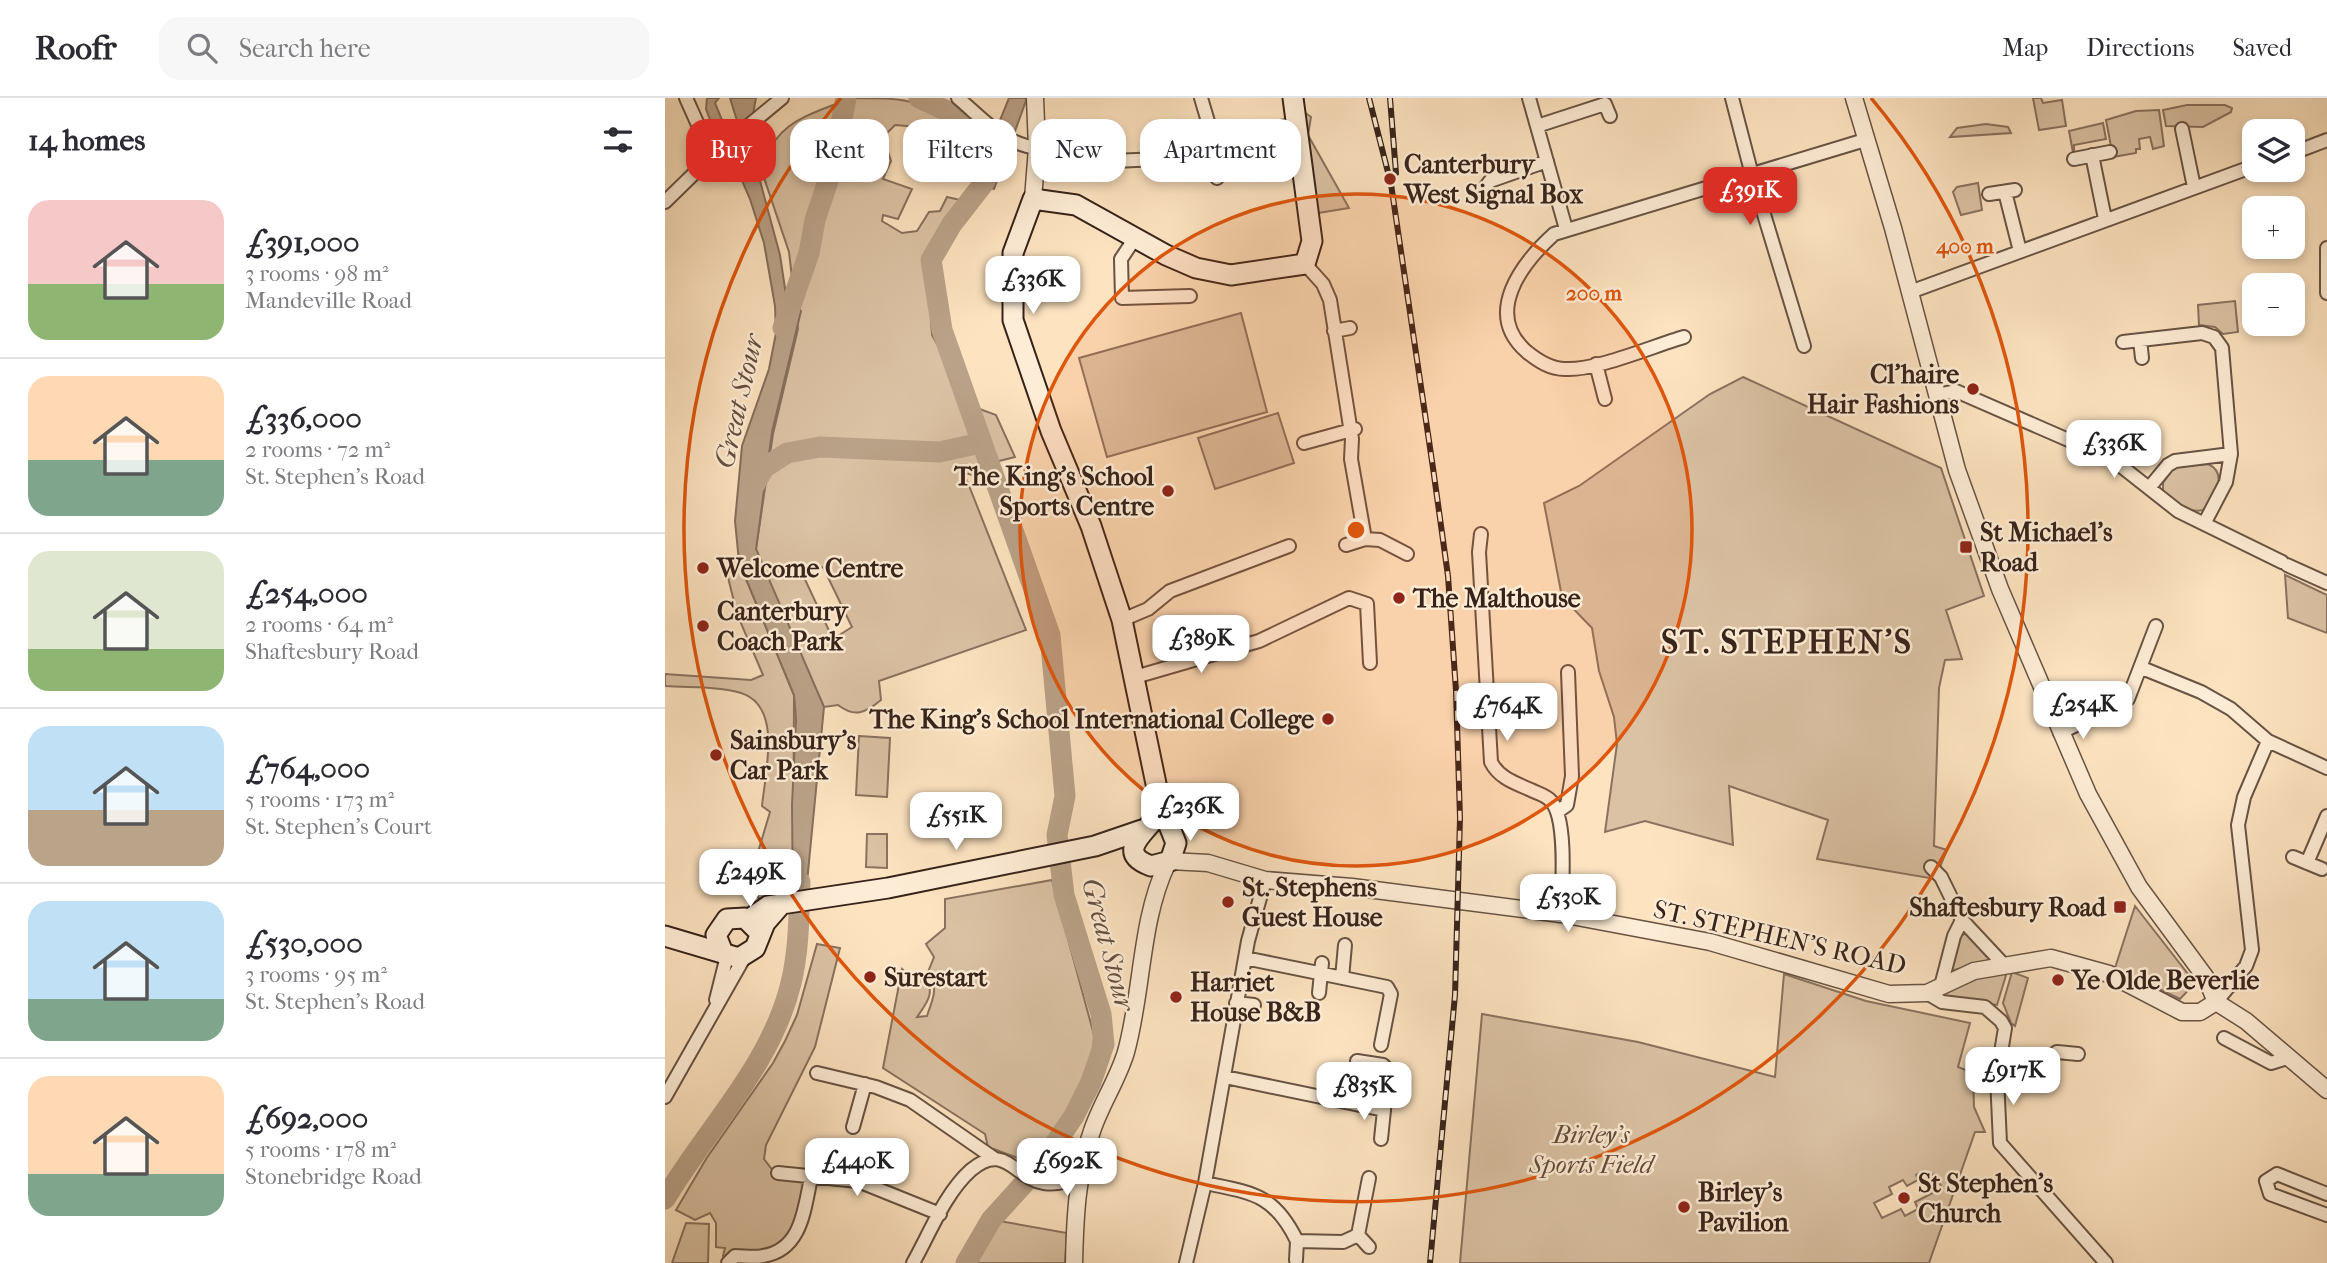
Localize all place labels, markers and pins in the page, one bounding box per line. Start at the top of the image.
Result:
place label: Canterbury West Signal Box [1403,149,1583,210]
pin: £391K [1701,167,1799,227]
marker: Canterbury West Signal Box [1382,171,1398,187]
pin: £336K [984,256,1082,316]
place label: Cl'haire Hair Fashions [1807,359,1959,420]
marker: Cl'haire Hair Fashions [1965,381,1981,397]
pin: £336K [2065,420,2163,480]
place label: The King's School Sports Centre [953,461,1155,522]
marker: The King's School Sports Centre [1160,483,1176,499]
place label: St Michael's Road [1980,517,2113,578]
centre of rings [1344,518,1368,542]
marker: St Michael's Road [1958,539,1974,555]
place label: Welcome Centre [716,553,903,584]
marker: Welcome Centre [695,560,711,576]
place label: The Malthouse [1412,583,1581,614]
marker: The Malthouse [1391,590,1407,606]
place label: Canterbury Coach Park [717,596,850,657]
pin: £389K [1152,616,1250,675]
marker: Canterbury Coach Park [695,618,711,634]
pin: £254K [2034,682,2132,741]
pin: £764K [1458,684,1556,743]
place label: The King's School International College [868,704,1314,735]
marker: The King's School International College [1320,711,1336,727]
place label: Sainsbury's Car Park [730,725,857,786]
marker: Sainsbury's Car Park [708,747,724,763]
pin: £236K [1141,784,1239,843]
pin: £551K [907,792,1005,852]
pin: £249K [701,850,799,909]
place label: St. Stephens Guest House [1242,872,1383,933]
pin: £530K [1519,874,1617,934]
place label: Shaftesbury Road [1909,892,2107,923]
marker: St. Stephens Guest House [1220,894,1236,910]
marker: Shaftesbury Road [2112,899,2128,915]
place label: Surestart [884,962,988,993]
place label: Ye Olde Beverlie [2070,965,2259,996]
place label: Harriet House B&B [1190,967,1321,1028]
marker: Surestart [862,969,878,985]
marker: Ye Olde Beverlie [2050,972,2066,988]
marker: Harriet House B&B [1168,989,1184,1005]
pin: £917K [1964,1048,2062,1107]
pin: £835K [1315,1062,1413,1122]
pin: £440K [808,1138,906,1198]
pin: £692K [1018,1138,1116,1198]
place label: St Stephen's Church [1918,1168,2053,1229]
place label: Birley's Pavilion [1698,1177,1789,1238]
marker: St Stephen's Church [1896,1190,1912,1206]
marker: Birley's Pavilion [1676,1199,1692,1215]

